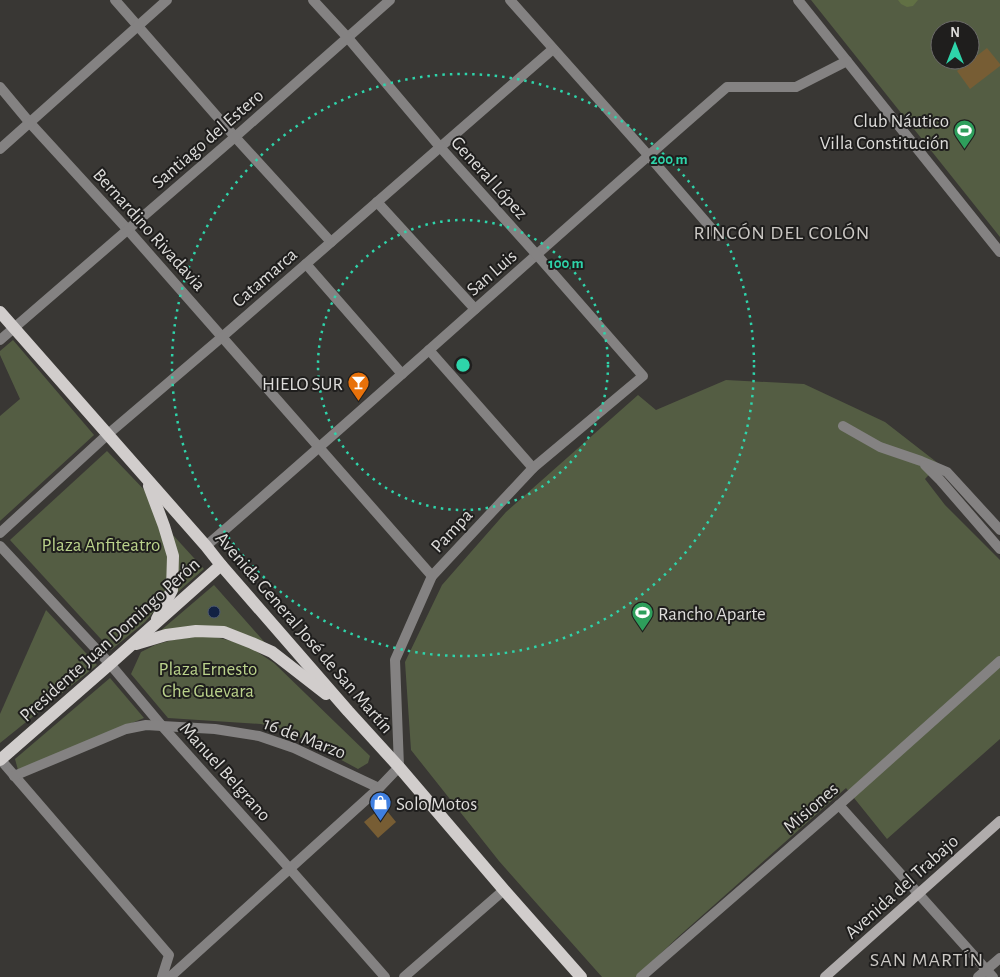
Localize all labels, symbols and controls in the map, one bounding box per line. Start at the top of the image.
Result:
north arrow [930,20,980,70]
text: N [950,26,960,40]
street label: Santiago del Estero [149,86,267,192]
place label: Club Náutico Villa Constitución [820,112,949,153]
sports icon: Club Náutico Villa Constitución [953,119,977,150]
street label: General López [447,133,531,223]
text: 200 m [650,152,688,167]
street label: Bernardino Rivadavia [89,165,209,295]
district label: RINCÓN DEL COLÓN [693,222,871,243]
street label: Catamarca [229,245,301,311]
street label: San Luis [463,247,521,300]
text: 100 m [548,256,584,271]
centre of rings [454,356,472,374]
bar icon: HIELO SUR [347,371,371,402]
place label: HIELO SUR [262,375,343,394]
street label: Pampa [428,506,477,556]
street label: Avenida General José de San Martín [211,529,396,737]
park label: Plaza Anfiteatro [42,536,160,555]
street label: Presidente Juan Domingo Perón [16,555,204,726]
sports icon: Rancho Aparte [630,601,654,632]
place label: Rancho Aparte [658,605,766,624]
park label: Plaza Ernesto Che Guevara [159,660,257,701]
street label: 16 de Marzo [261,714,348,763]
street label: Manuel Belgrano [176,719,274,825]
street label: Misiones [780,779,842,837]
shop icon: Solo Motos [368,791,392,822]
place label: Solo Motos [396,795,477,814]
street label: Avenida del Trabajo [842,831,962,943]
district label: SAN MARTÍN [870,949,984,970]

